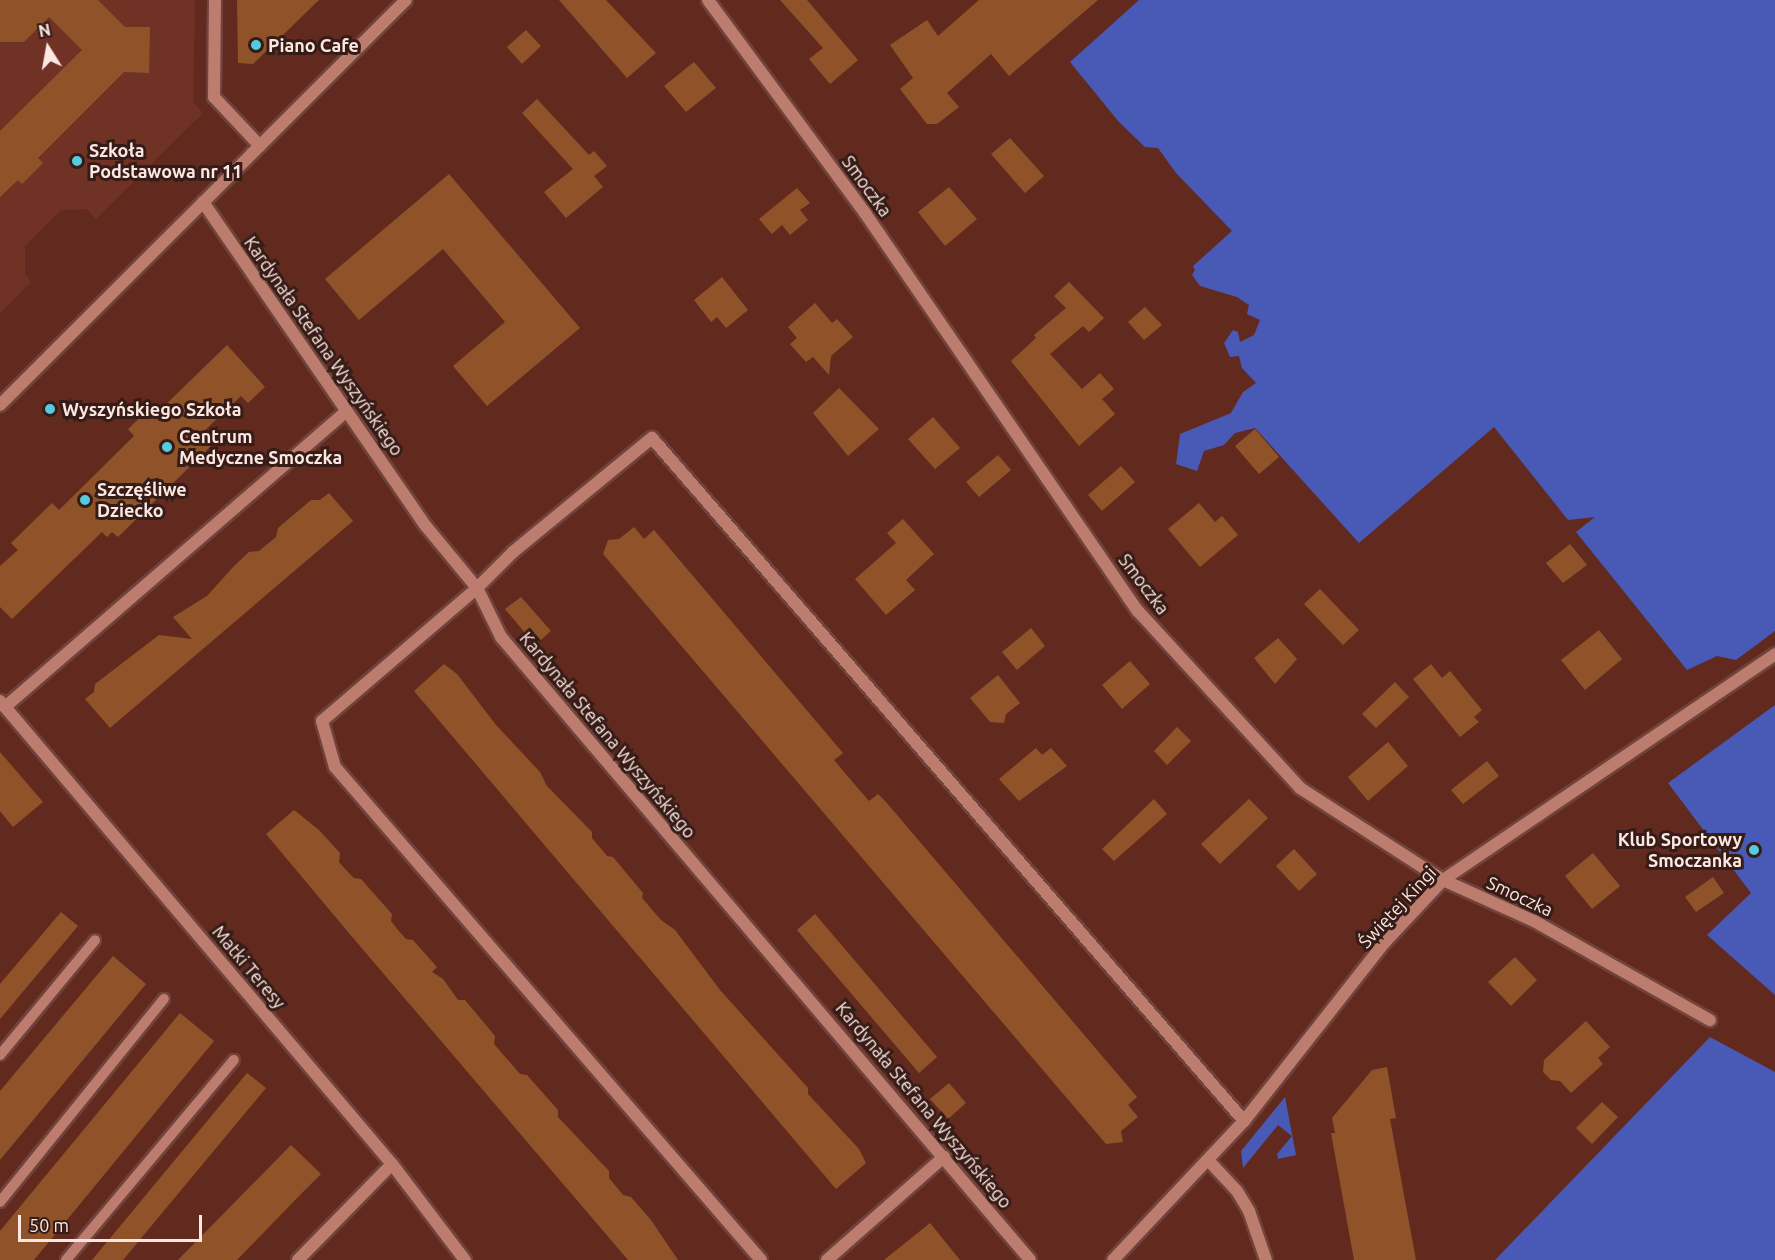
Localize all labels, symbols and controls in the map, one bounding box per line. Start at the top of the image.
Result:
north arrow [18,18,78,78]
text: N [37,20,52,40]
place label: Piano Cafe [268,34,359,56]
marker: Piano Cafe [249,38,263,52]
place label: Szkoła Podstawowa nr 11 [89,140,242,182]
street label: Smoczka [838,151,896,221]
marker: Szkoła Podstawowa nr 11 [70,154,84,168]
street label: Kardynała Stefana Wyszyńskiego [240,232,408,460]
place label: Wyszyńskiego Szkoła [62,398,241,420]
marker: Wyszyńskiego Szkoła [43,402,57,416]
place label: Centrum Medyczne Smoczka [179,426,342,468]
marker: Centrum Medyczne Smoczka [160,440,174,454]
place label: Szczęśliwe Dziecko [97,479,187,522]
marker: Szczęśliwe Dziecko [78,493,92,507]
street label: Smoczka [1114,549,1174,619]
street label: Kardynała Stefana Wyszyńskiego [515,627,701,843]
place label: Klub Sportowy Smoczanka [1618,829,1742,872]
marker: Klub Sportowy Smoczanka [1747,843,1761,857]
street label: Świętej Kingi [1354,862,1440,952]
street label: Smoczka [1484,871,1556,921]
street label: Matki Teresy [208,921,290,1013]
street label: Kardynała Stefana Wyszyńskiego [831,997,1017,1213]
scale bar [21,1203,206,1241]
text: 50 m [29,1215,69,1235]

